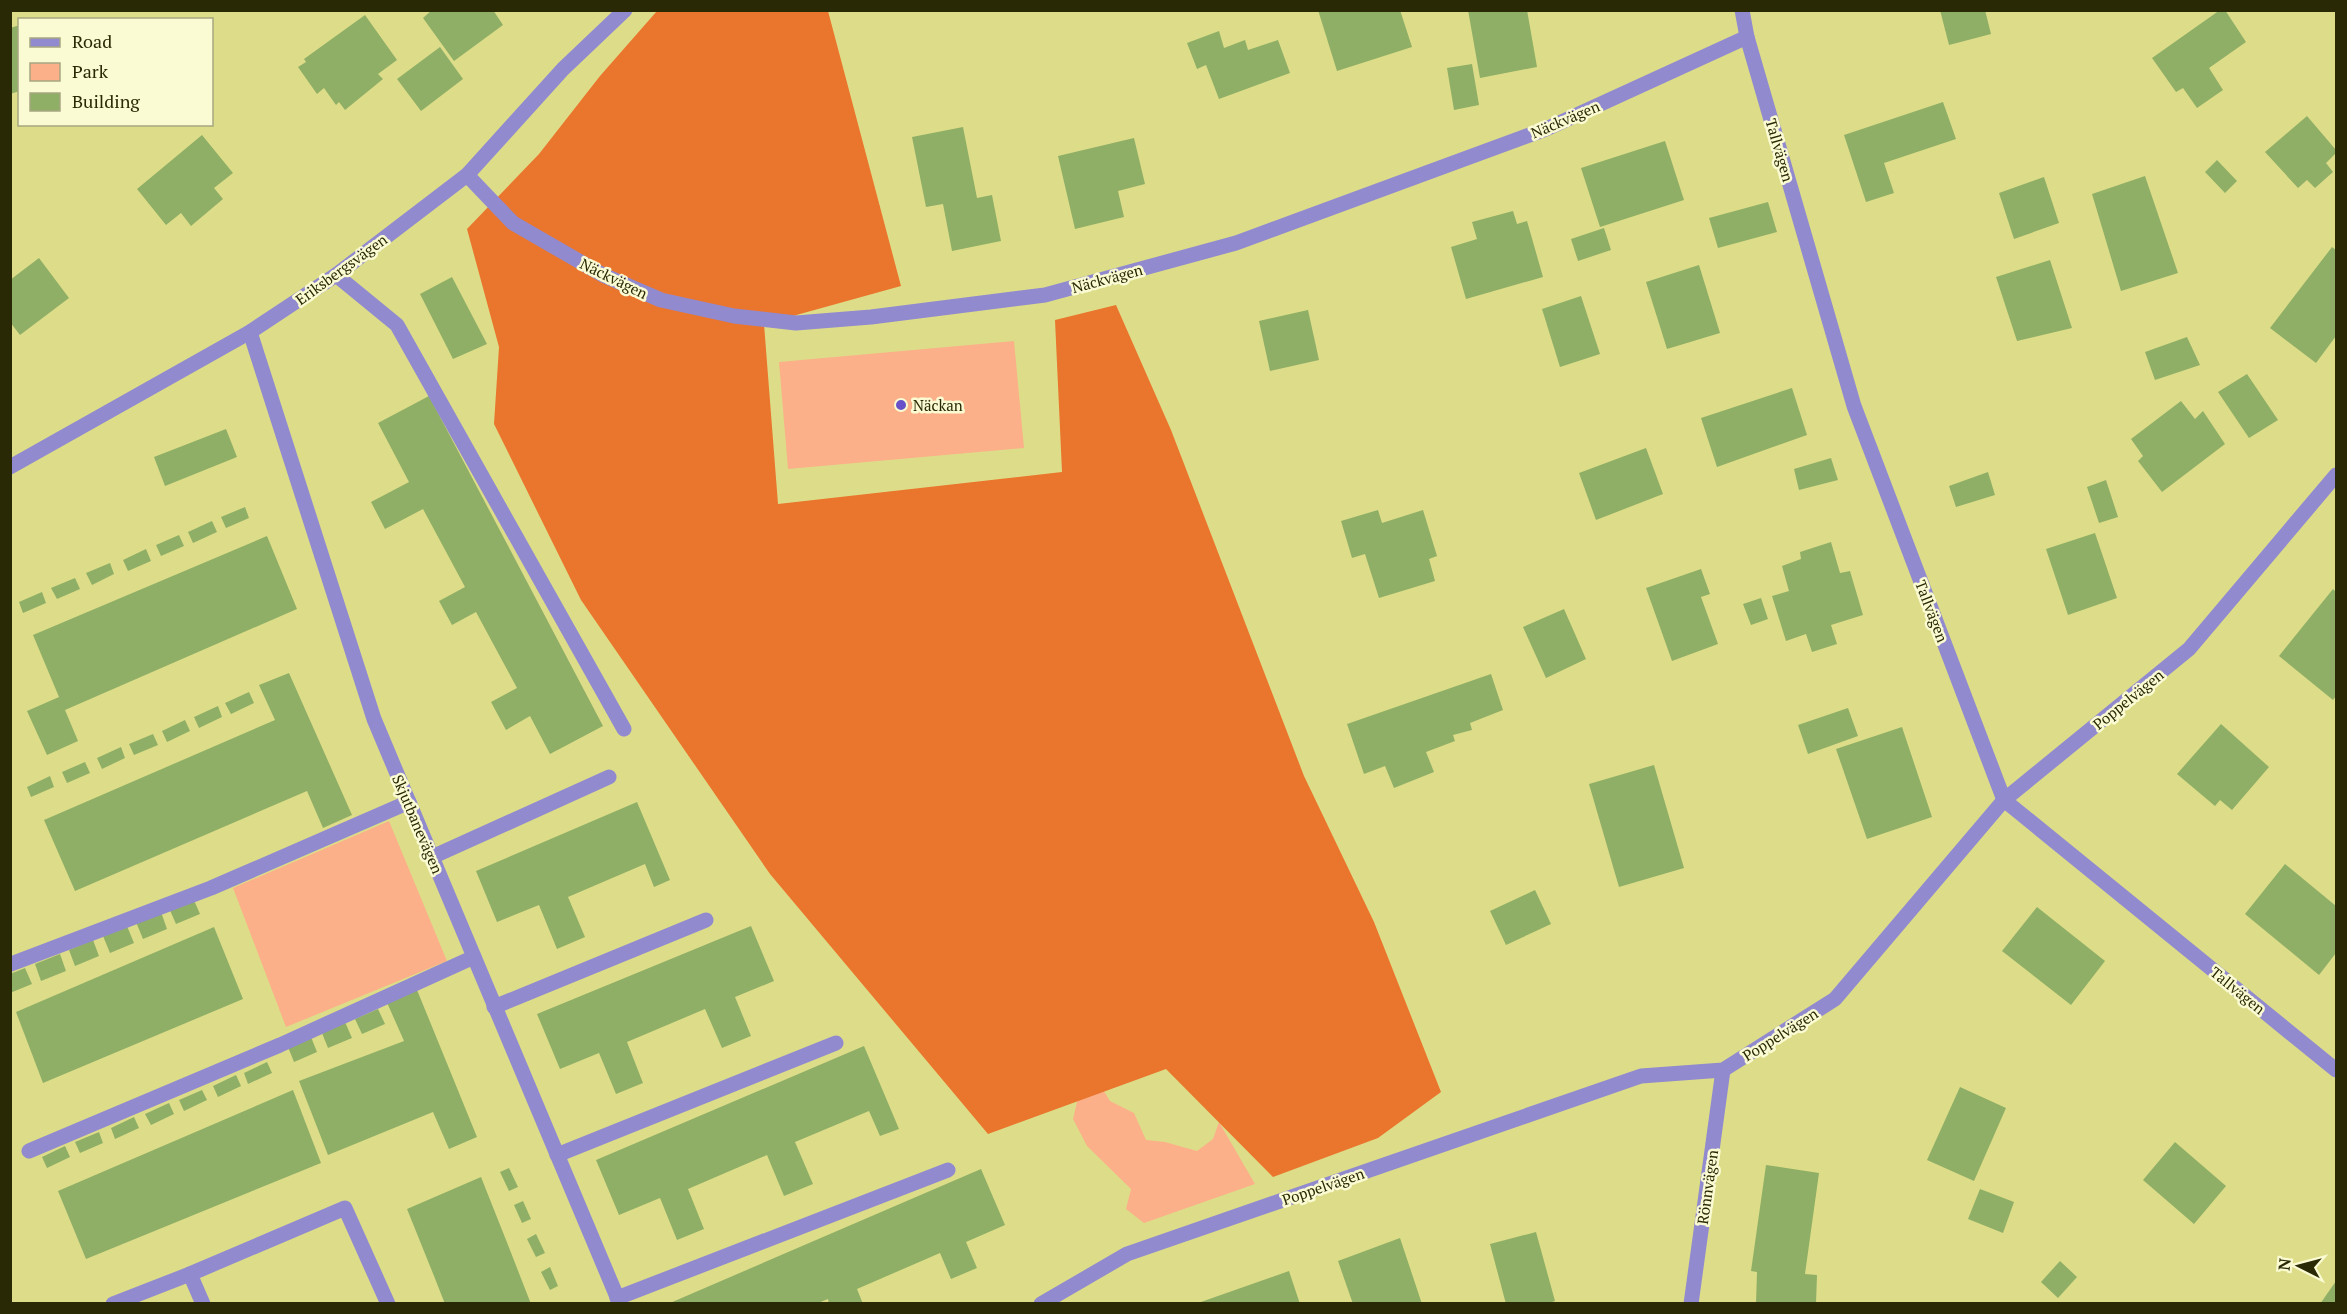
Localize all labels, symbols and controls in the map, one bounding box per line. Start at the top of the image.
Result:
legend [18,18,213,126]
text: Road [72,29,112,53]
text: Park [72,59,109,83]
text: Building [72,89,140,113]
street label: Näckvägen [1528,96,1603,142]
street label: Tallvägen [1761,116,1799,184]
street label: Eriksbergsvägen [291,229,391,309]
street label: Näckvägen [577,253,651,303]
street label: Näckvägen [1069,259,1145,297]
place label: Näckan [913,395,963,415]
marker: Näckan [894,398,908,412]
street label: Tallvägen [1911,577,1953,645]
street label: Poppelvägen [2089,664,2168,734]
street label: Skjutbanevägen [388,771,448,877]
street label: Tallvägen [2206,962,2270,1018]
street label: Poppelvägen [1739,1003,1822,1065]
street label: Rönnvägen [1692,1148,1722,1225]
street label: Poppelvägen [1279,1163,1367,1209]
north arrow [2269,1236,2329,1296]
text: N [2273,1257,2296,1272]

